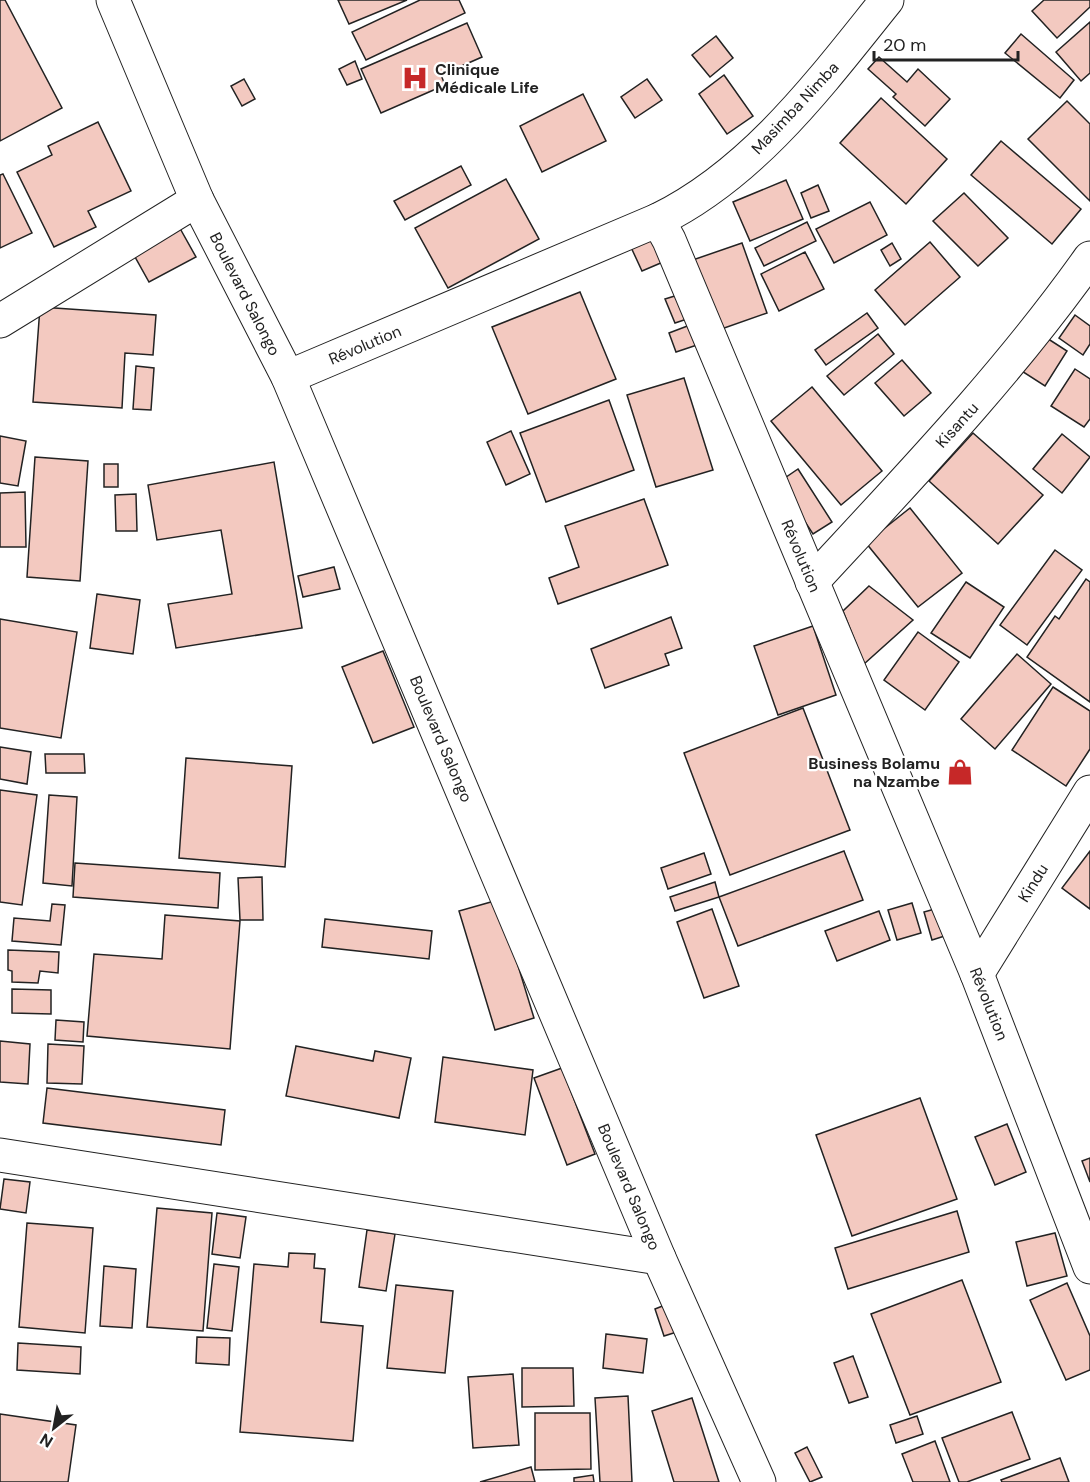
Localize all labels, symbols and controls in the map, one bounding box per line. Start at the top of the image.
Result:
scale bar [874,24,1018,62]
text: 20 m [883,33,926,57]
street label: Masimba Nimba [747,57,843,159]
place label: Clinique Médicale Life [435,59,539,98]
hospital icon: Clinique Médicale Life [400,63,430,93]
street label: Boulevard Salongo [205,229,285,359]
street label: Révolution [326,320,404,370]
street label: Kisantu [931,398,983,452]
street label: Révolution [776,517,826,595]
street label: Boulevard Salongo [405,672,477,806]
place label: Business Bolamu na Nzambe [808,753,940,792]
shop icon: Business Bolamu na Nzambe [945,757,975,787]
street label: Kindu [1013,860,1053,906]
street label: Révolution [965,964,1013,1044]
street label: Boulevard Salongo [593,1120,665,1254]
north arrow [24,1398,84,1458]
text: N [36,1428,57,1452]

